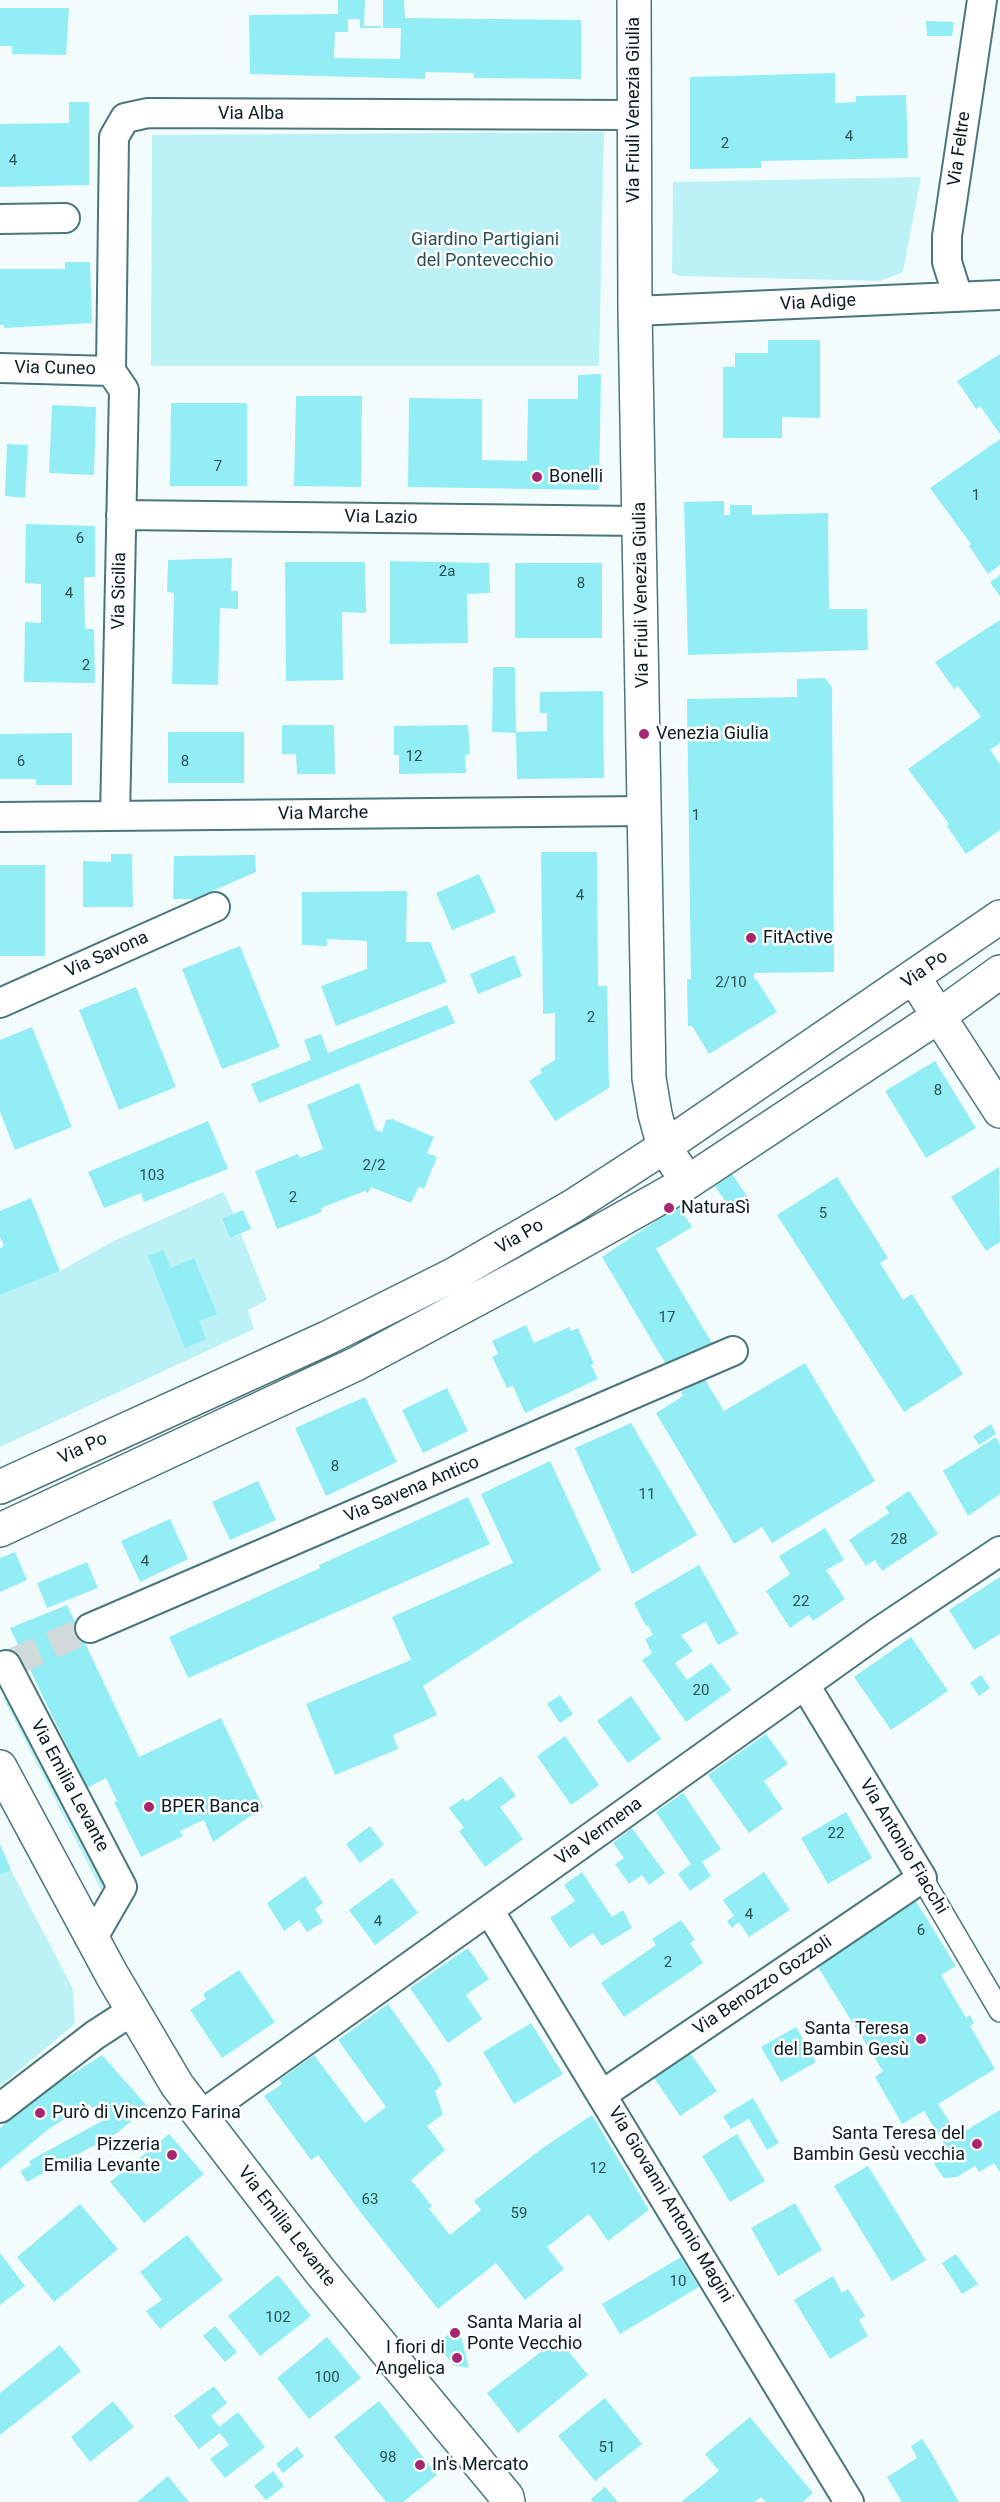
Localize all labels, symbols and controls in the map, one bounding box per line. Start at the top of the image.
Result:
street label: Via Friuli Venezia Giulia [623,17,645,203]
street label: Via Alba [218,103,284,125]
street label: Via Feltre [944,110,976,188]
house number: 4 [845,128,853,146]
house number: 2 [721,135,729,153]
house number: 4 [9,152,17,170]
park label: Giardino Partigiani del Pontevecchio [411,229,559,272]
street label: Via Adige [779,290,857,316]
street label: Via Cuneo [14,357,96,381]
house number: 7 [214,458,222,476]
place label: Bonelli [549,466,603,488]
marker: Bonelli [530,470,544,484]
house number: 1 [972,487,980,505]
street label: Via Friuli Venezia Giulia [630,502,654,688]
street label: Via Lazio [344,507,418,529]
house number: 6 [76,530,84,548]
street label: Via Sicilia [109,552,131,630]
house number: 2a [439,563,455,581]
house number: 8 [577,575,585,593]
house number: 4 [65,585,73,603]
house number: 2 [82,657,90,675]
place label: Venezia Giulia [656,723,769,745]
marker: Venezia Giulia [637,727,651,741]
house number: 12 [406,748,422,766]
house number: 6 [17,753,25,771]
house number: 8 [181,753,189,771]
street label: Via Marche [278,802,368,826]
house number: 1 [692,807,700,825]
house number: 4 [576,887,584,905]
street label: Via Savona [62,927,152,983]
place label: FitActive [763,927,833,949]
marker: FitActive [744,931,758,945]
street label: Via Po [898,946,952,994]
house number: 2/10 [715,974,747,992]
house number: 2 [587,1009,595,1027]
house number: 8 [934,1082,942,1100]
house number: 2/2 [362,1157,386,1175]
house number: 103 [139,1167,165,1185]
house number: 2 [289,1189,297,1207]
place label: NaturaSì [681,1197,750,1219]
marker: NaturaSì [662,1201,676,1215]
house number: 5 [819,1205,827,1223]
street label: Via Po [492,1215,548,1259]
house number: 17 [659,1309,675,1327]
street label: Via Po [55,1428,111,1470]
street label: Via Savena Antico [341,1452,483,1528]
house number: 8 [331,1458,339,1476]
house number: 11 [639,1486,655,1504]
house number: 28 [891,1531,907,1549]
house number: 4 [141,1553,149,1571]
house number: 22 [793,1593,809,1611]
house number: 20 [693,1682,709,1700]
street label: Via Emilia Levante [25,1716,113,1856]
street label: Via Antonio Fiacchi [854,1775,952,1919]
street label: Via Vermena [551,1793,647,1871]
place label: BPER Banca [161,1796,260,1818]
marker: BPER Banca [142,1800,156,1814]
house number: 22 [828,1825,844,1843]
house number: 4 [745,1906,753,1924]
house number: 4 [374,1913,382,1931]
house number: 6 [917,1922,925,1940]
street label: Via Benozzo Gozzoli [690,1932,836,2040]
house number: 2 [664,1954,672,1972]
place label: Santa Teresa del Bambin Gesù [774,2018,909,2060]
marker: Santa Teresa del Bambin Gesù [914,2032,928,2046]
place label: Purò di Vincenzo Farina [52,2102,241,2124]
street label: Via Giovanni Antonio Magini [603,2103,737,2307]
marker: Purò di Vincenzo Farina [33,2106,47,2120]
place label: Santa Teresa del Bambin Gesù vecchia [793,2123,965,2166]
place label: Pizzeria Emilia Levante [44,2134,160,2176]
marker: Santa Teresa del Bambin Gesù vecchia [970,2137,984,2151]
marker: Pizzeria Emilia Levante [165,2148,179,2162]
house number: 12 [590,2160,606,2178]
street label: Via Emilia Levante [232,2163,340,2291]
house number: 63 [362,2191,378,2209]
house number: 59 [511,2205,527,2223]
house number: 10 [670,2273,686,2291]
house number: 102 [265,2309,291,2327]
place label: Santa Maria al Ponte Vecchio [467,2312,582,2354]
marker: Santa Maria al Ponte Vecchio [448,2326,462,2340]
place label: I fiori di Angelica [376,2337,445,2380]
marker: I fiori di Angelica [450,2351,464,2365]
house number: 100 [314,2369,340,2387]
house number: 51 [599,2439,615,2457]
house number: 98 [380,2449,396,2467]
place label: In's Mercato [432,2454,529,2476]
marker: In's Mercato [413,2458,427,2472]

